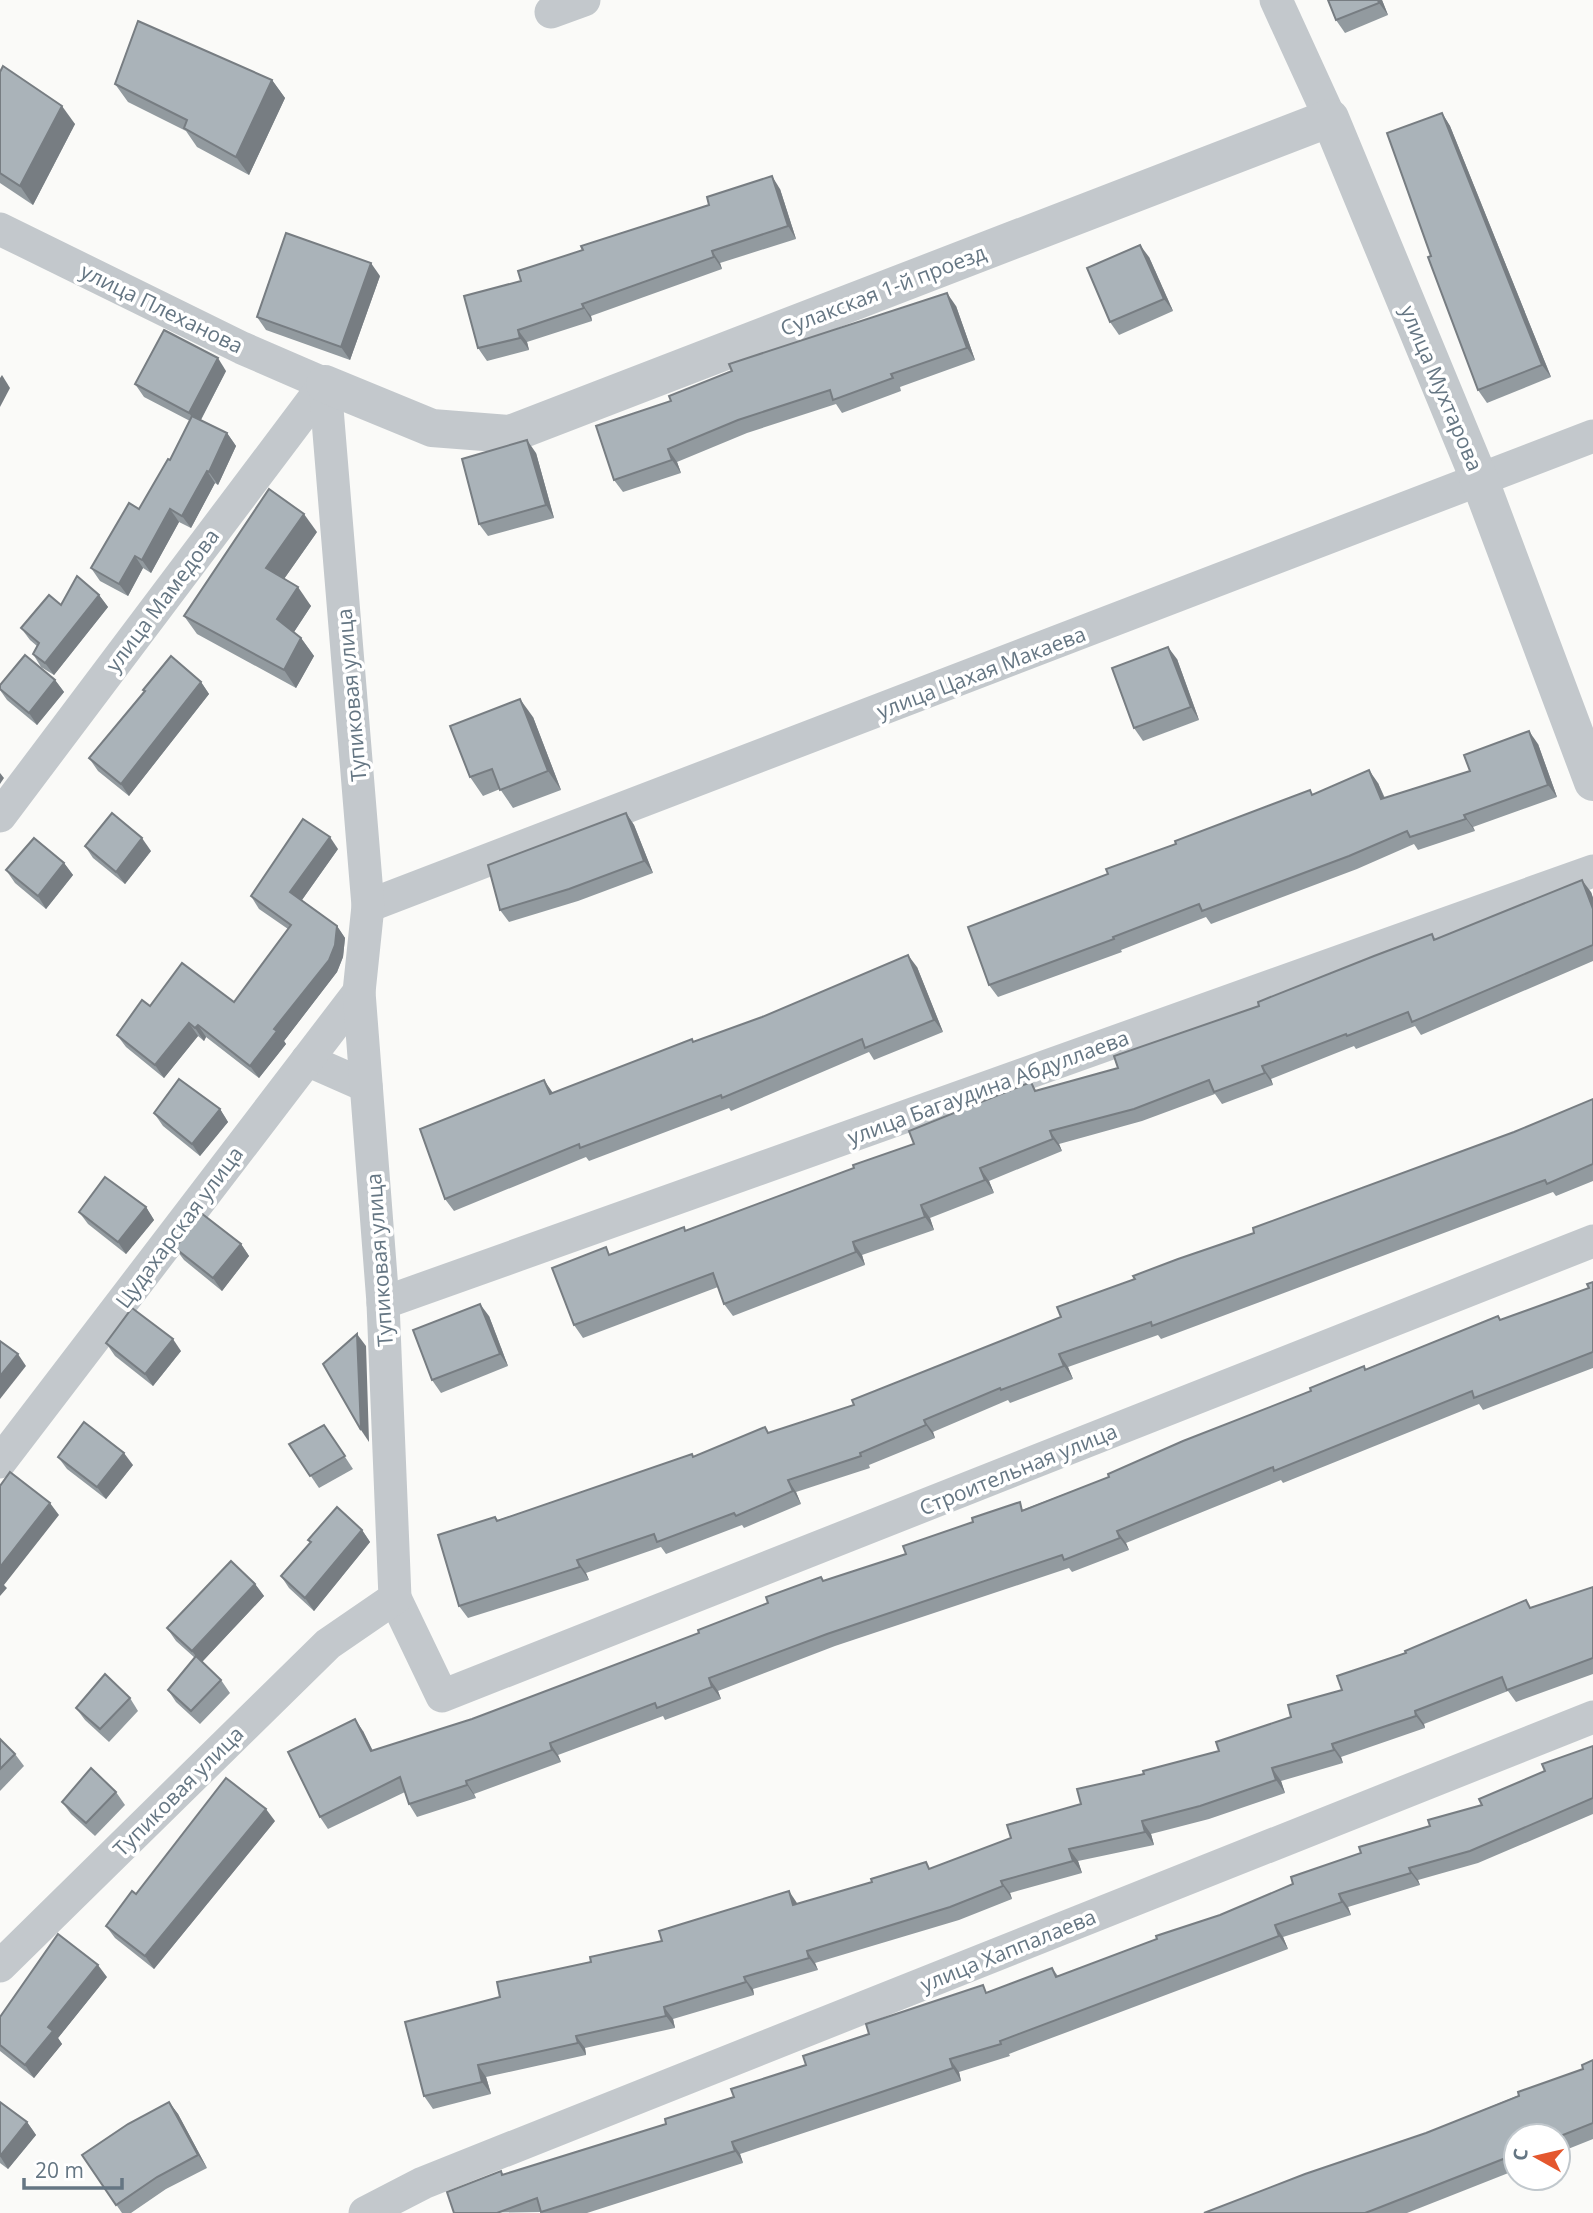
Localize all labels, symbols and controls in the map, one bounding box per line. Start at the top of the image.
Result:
street label: Сулакская 1-й проезд [776,238,990,342]
street label: улица Плеханова [76,256,248,360]
street label: улица Мухтарова [1394,301,1490,475]
street label: улица Мамедова [99,523,225,677]
street label: Тупиковая улица [329,607,373,783]
street label: улица Цахая Макаева [873,619,1089,725]
street label: улица Багаудина Абдуллаева [844,1023,1132,1151]
street label: Цудахарская улица [109,1140,249,1314]
street label: Тупиковая улица [359,1173,399,1347]
street label: Строительная улица [915,1417,1121,1521]
street label: Тупиковая улица [107,1720,249,1862]
street label: улица Хаппалаева [916,1902,1100,1998]
north arrow [1502,2122,1572,2192]
scale bar [24,2146,122,2190]
text: С [1506,2147,1534,2162]
text: 20 m [35,2156,84,2184]

